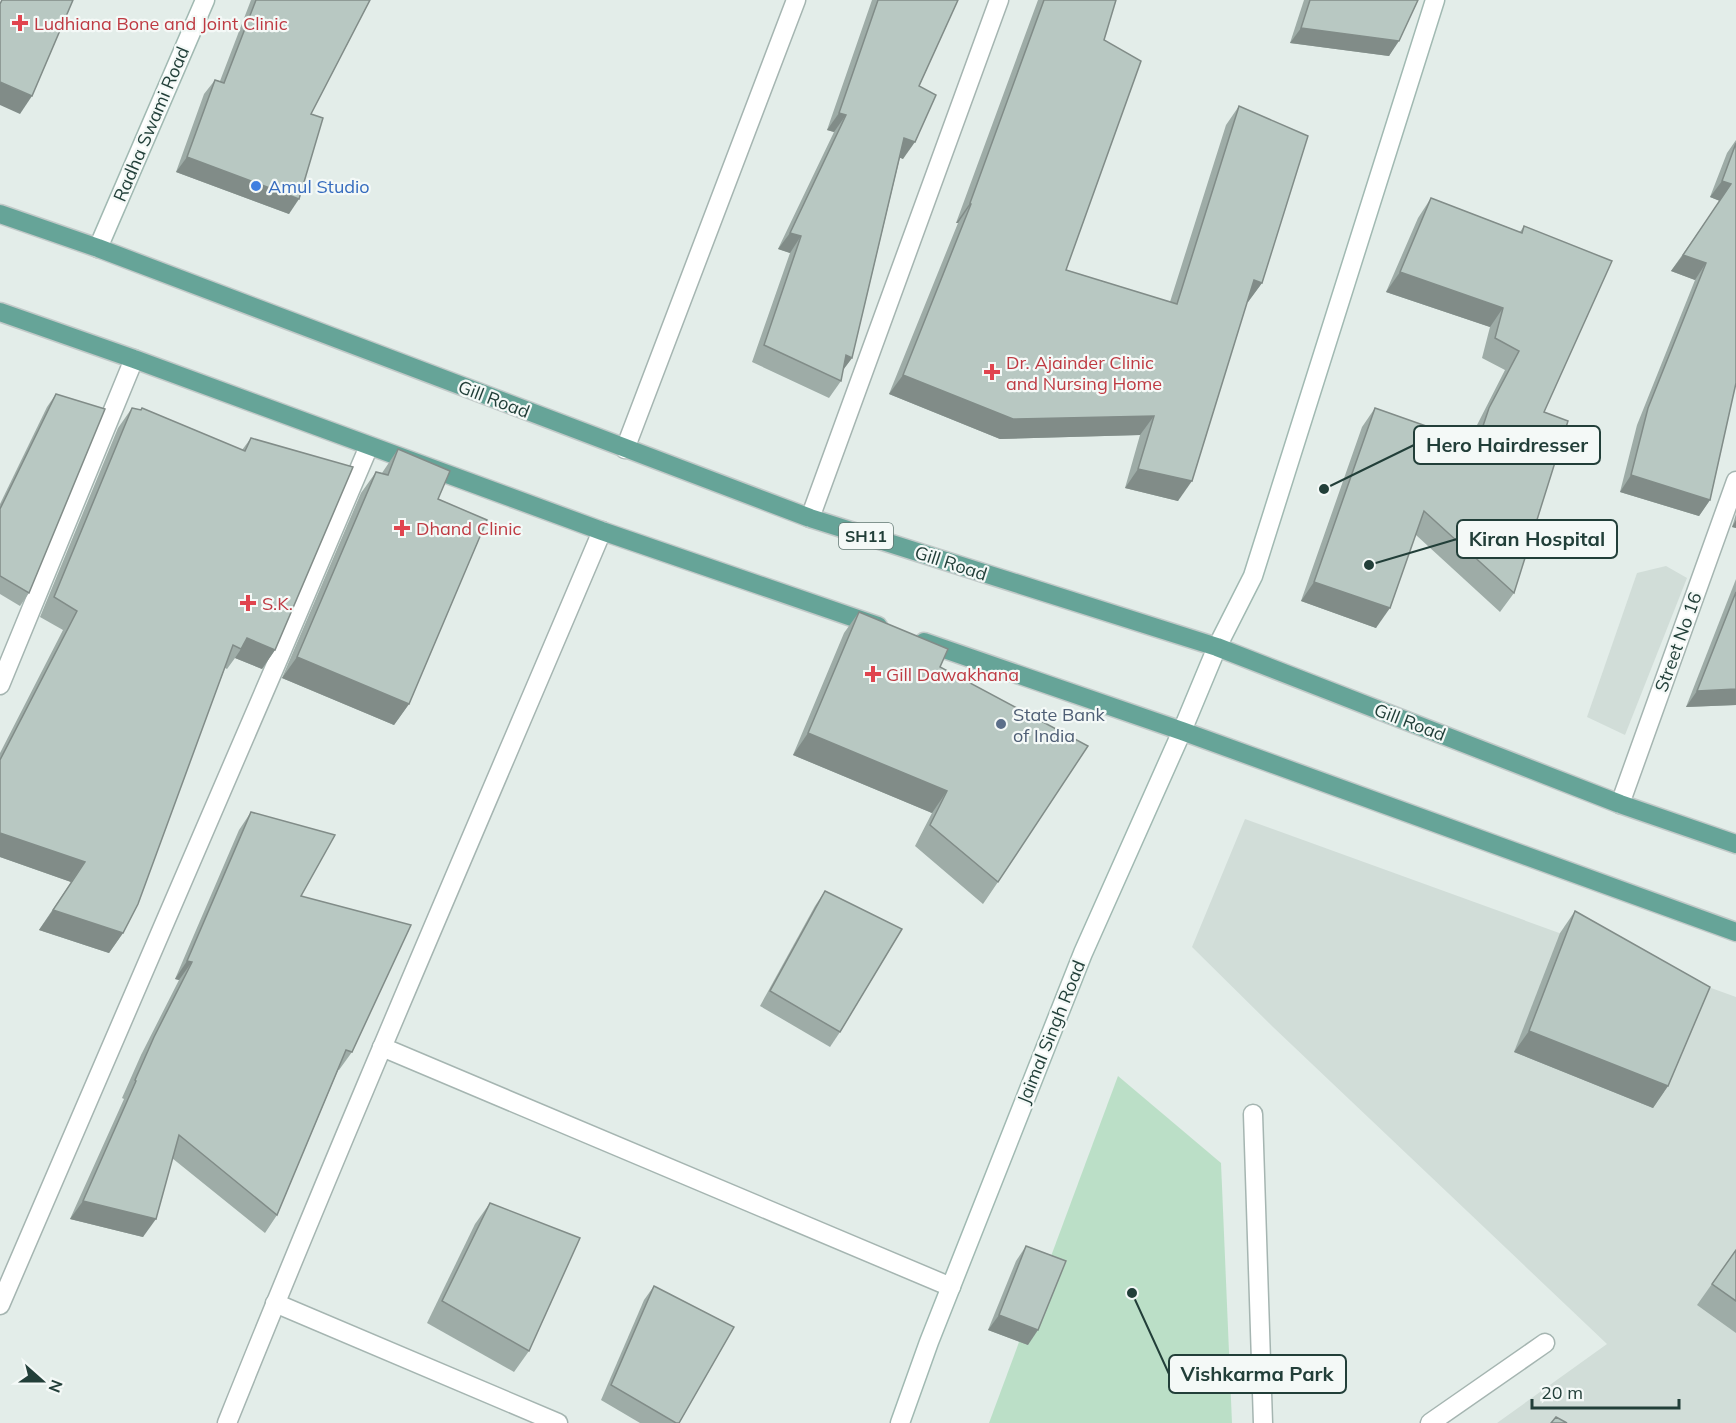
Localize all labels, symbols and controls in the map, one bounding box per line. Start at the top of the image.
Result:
place label: Ludhiana Bone and Joint Clinic [34,12,288,35]
marker: Ludhiana Bone and Joint Clinic [11,14,29,32]
street label: Radha Swami Road [108,43,194,205]
place label: Amul Studio [268,175,370,198]
marker: Amul Studio [249,179,263,193]
place label: Dr. Ajainder Clinic and Nursing Home [1006,351,1162,395]
marker: Dr. Ajainder Clinic and Nursing Home [983,363,1001,381]
street label: Gill Road [455,375,533,423]
callout: Hero Hairdresser [1414,426,1600,464]
text: Hero Hairdresser [1426,432,1588,457]
place label: Dhand Clinic [416,517,522,540]
marker: Dhand Clinic [393,519,411,537]
callout: Kiran Hospital [1457,520,1617,558]
road number: SH11 [839,523,893,549]
text: Kiran Hospital [1469,526,1605,551]
street label: Gill Road [912,540,990,586]
street label: Street No 16 [1649,589,1707,695]
place label: S.K. [262,592,293,615]
marker: S.K. [239,594,257,612]
place label: Gill Dawakhana [886,663,1019,686]
marker: Gill Dawakhana [864,665,882,683]
street label: Gill Road [1371,698,1449,746]
place label: State Bank of India [1013,703,1106,747]
marker: State Bank of India [994,717,1008,731]
street label: Jaimal Singh Road [1012,957,1090,1107]
north arrow [12,1351,72,1411]
callout: Vishkarma Park [1169,1355,1346,1393]
text: Vishkarma Park [1180,1361,1334,1386]
scale bar [1532,1372,1679,1410]
text: N [45,1377,68,1396]
text: 20 m [1541,1381,1583,1404]

